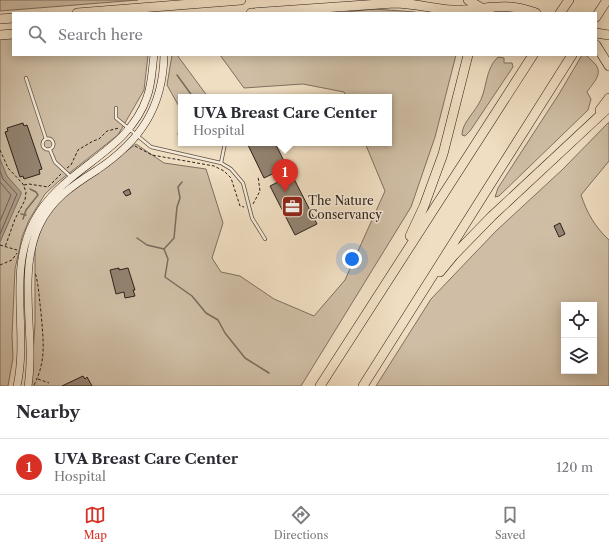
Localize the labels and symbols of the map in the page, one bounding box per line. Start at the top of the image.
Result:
pin: 1 [272,159,298,192]
place label: The Nature Conservancy [308,193,382,222]
office icon: The Nature Conservancy [280,194,306,220]
your location [342,249,362,269]

